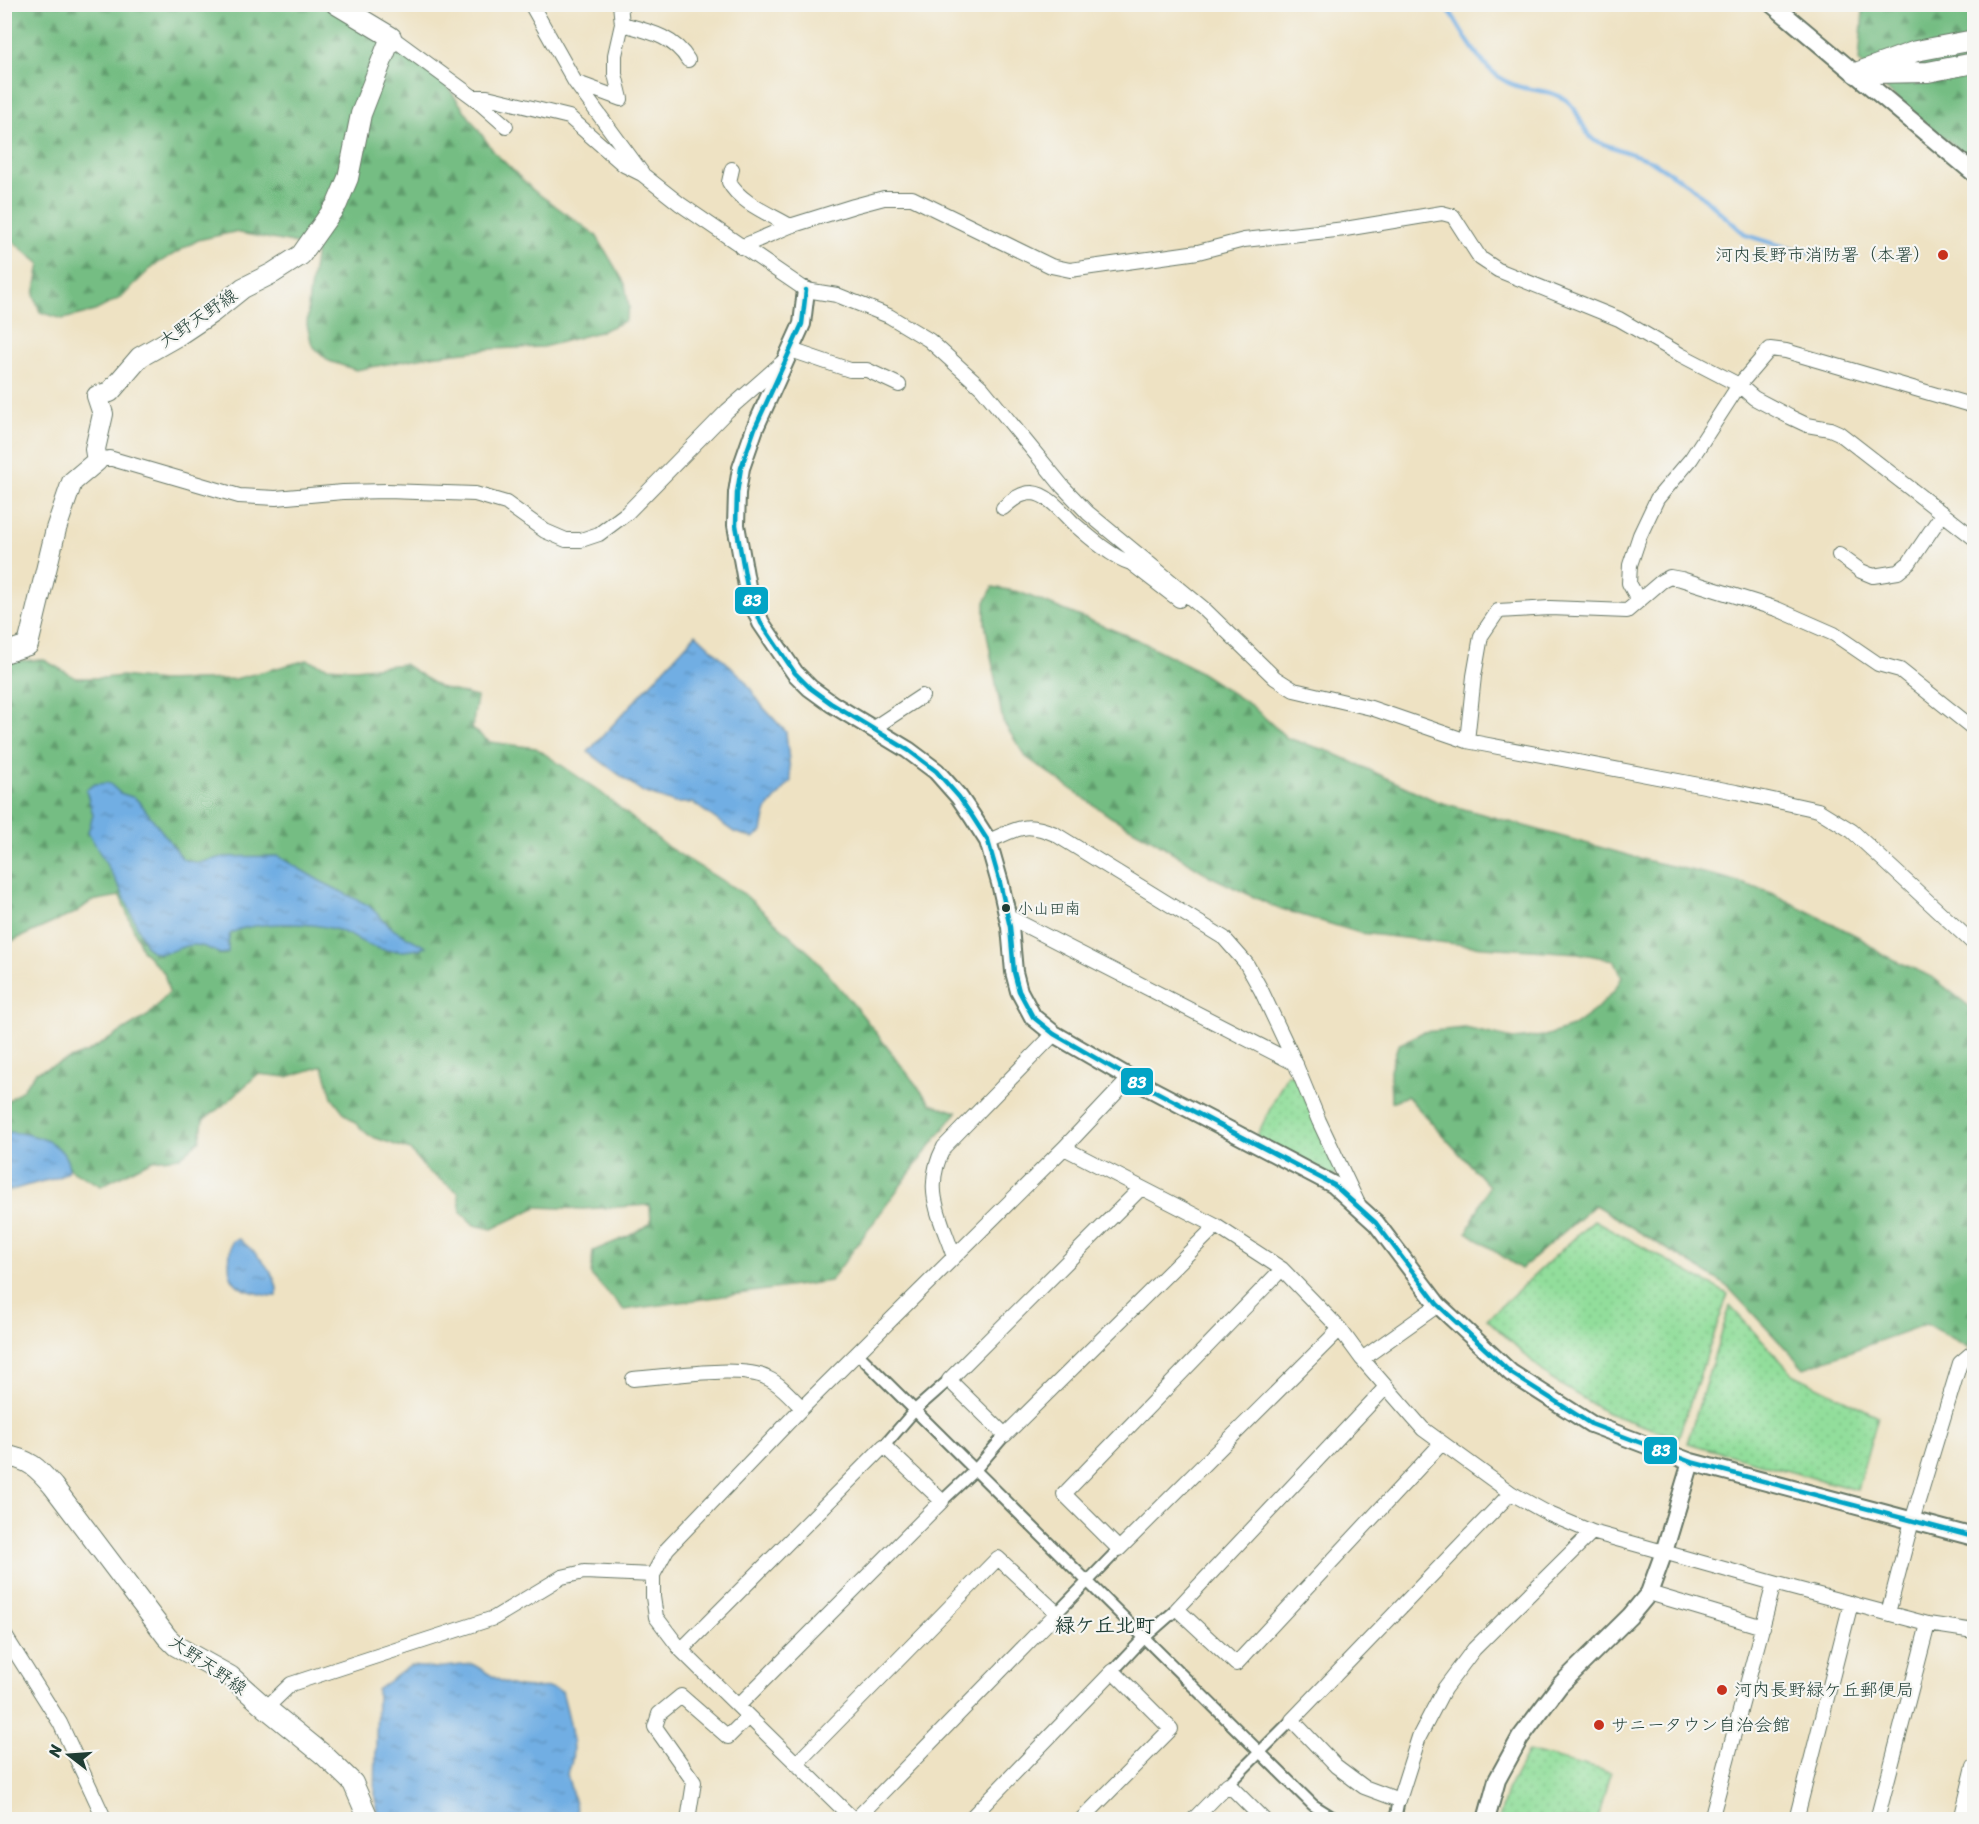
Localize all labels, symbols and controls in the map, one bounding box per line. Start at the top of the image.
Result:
place label: 河内長野市消防署（本署） [1715,239,1931,271]
marker: 河内長野市消防署（本署） [1936,248,1950,262]
street label: 大野天野線 [152,280,244,356]
line badge: 83 [734,586,769,615]
text: 83 [742,586,761,615]
place label: 小山田南 [1017,894,1081,923]
marker: 小山田南 [1000,902,1012,914]
line badge: 83 [1120,1067,1154,1096]
text: 83 [1127,1068,1146,1097]
line badge: 83 [1643,1436,1678,1465]
text: 83 [1651,1436,1670,1465]
district label: 緑ケ丘北町 [1055,1608,1155,1643]
street label: 大野天野線 [162,1626,254,1704]
place label: 河内長野緑ケ丘郵便局 [1734,1674,1914,1706]
marker: 河内長野緑ケ丘郵便局 [1715,1683,1729,1697]
place label: サニータウン自治会館 [1611,1709,1790,1741]
marker: サニータウン自治会館 [1592,1718,1606,1732]
north arrow [39,1725,99,1785]
text: N [39,1740,71,1761]

